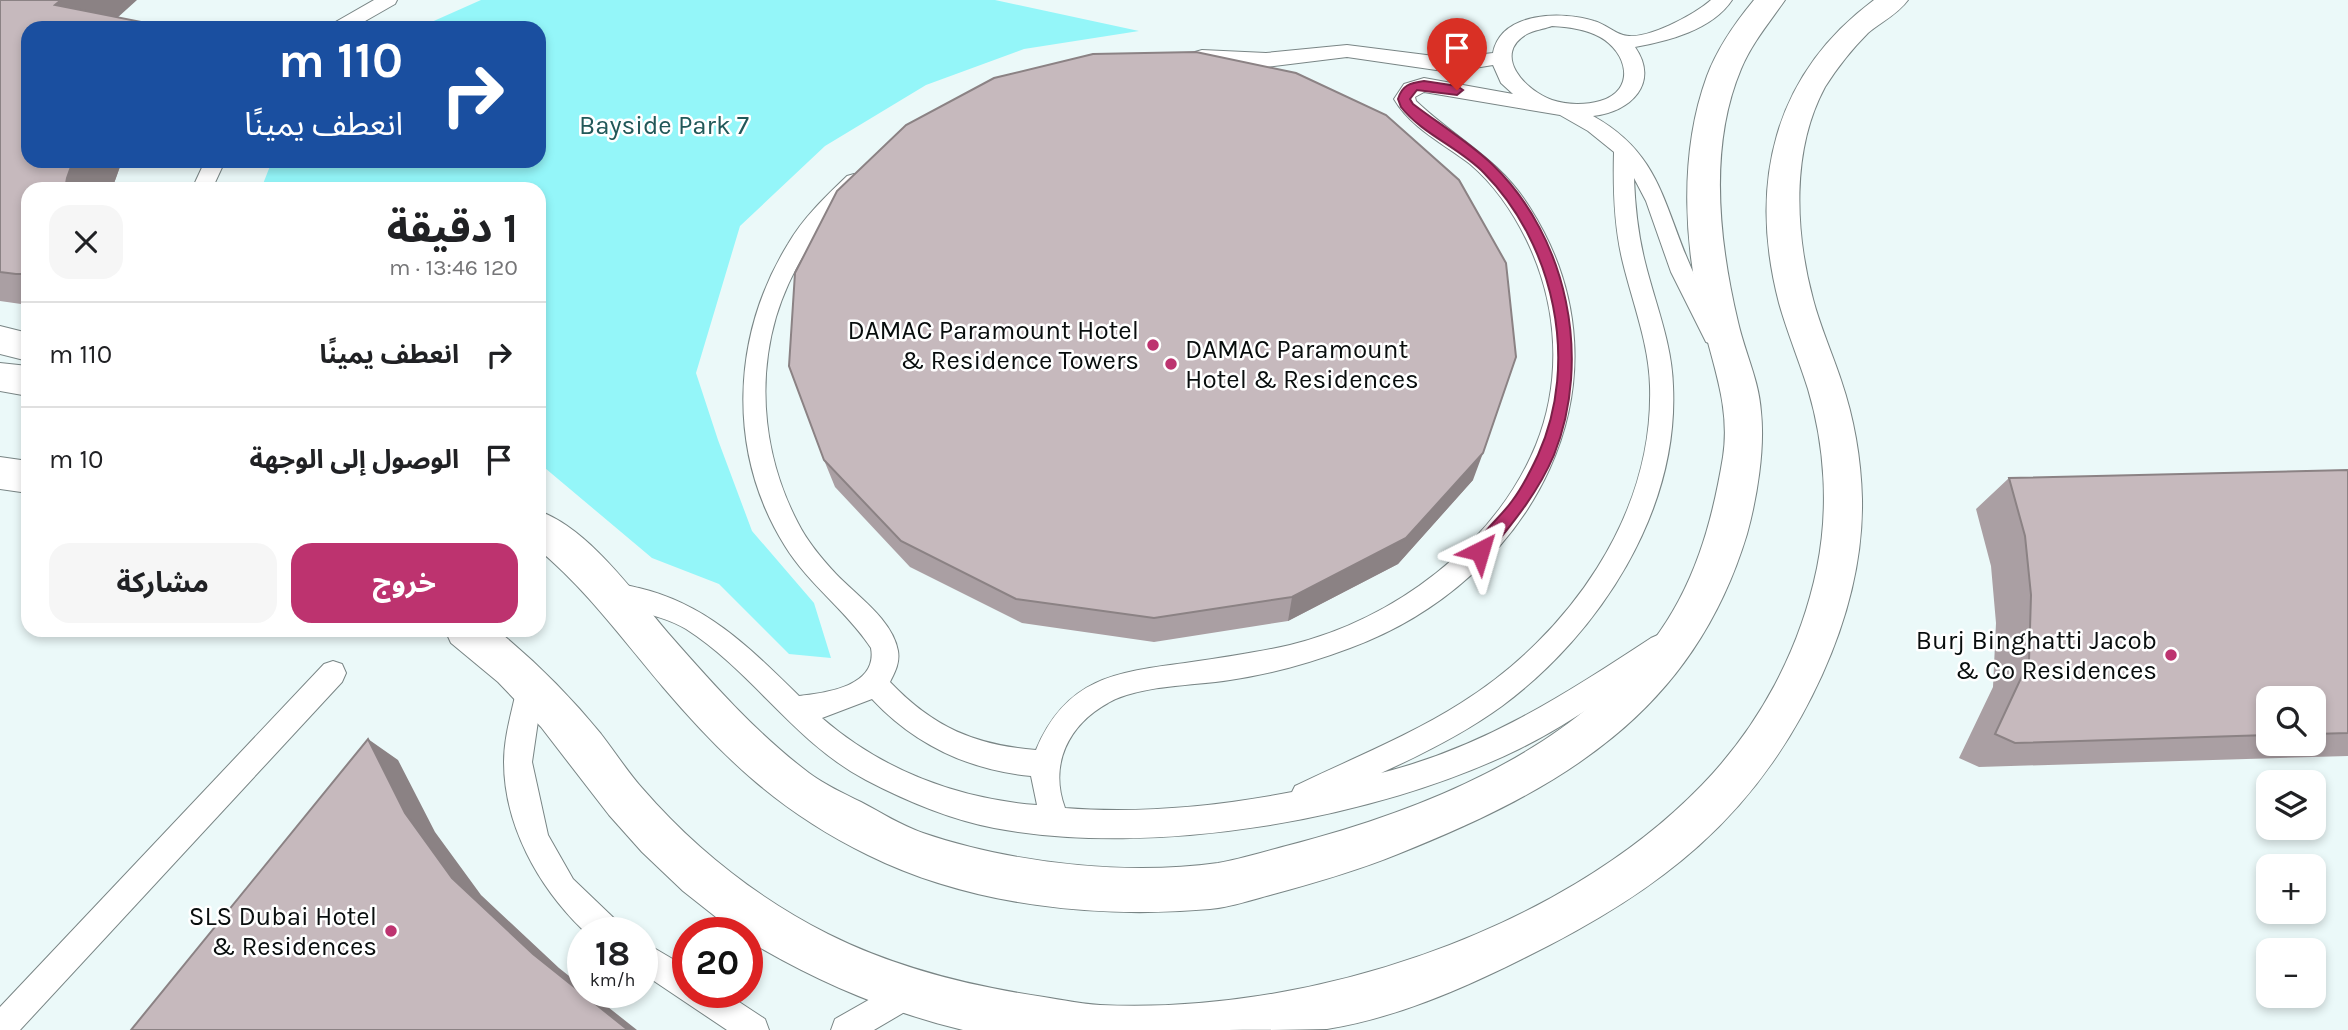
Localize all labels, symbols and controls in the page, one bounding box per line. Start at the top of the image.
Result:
pin [1427,18,1487,90]
icon: arrive [1438,29,1476,67]
text: 110 m [278,32,403,89]
icon: right [427,49,518,140]
text: انعطف يمينًا [244,106,403,143]
park label: Bayside Park 7 [579,110,749,141]
text: 1 دقيقة [387,203,518,253]
button: close [49,205,123,279]
text: 120 m · 13:46 [389,254,518,281]
place label: DAMAC Paramount Hotel & Residence Towers [848,315,1139,376]
place label: DAMAC Paramount Hotel & Residences [1185,334,1419,395]
icon: right [480,336,518,374]
marker: DAMAC Paramount Hotel & Residence Towers [1145,337,1161,353]
text: 110 m [49,339,112,370]
text: انعطف يمينًا [319,339,459,370]
marker: DAMAC Paramount Hotel & Residences [1163,356,1179,372]
icon: arrive [480,441,518,479]
text: 10 m [49,444,104,475]
text: الوصول إلى الوجهة [250,444,459,475]
position arrow [1443,514,1517,588]
button: مشاركة [49,543,277,623]
button: خروج [291,543,518,623]
place label: Burj Binghatti Jacob & Co Residences [1916,625,2157,686]
marker: Burj Binghatti Jacob & Co Residences [2163,647,2179,663]
map controls [2256,686,2326,1008]
button: search [2256,686,2326,756]
button: layers [2256,770,2326,840]
button: + [2256,854,2326,924]
place label: SLS Dubai Hotel & Residences [189,901,377,962]
speed limit sign: 20 [672,917,763,1008]
marker: SLS Dubai Hotel & Residences [383,923,399,939]
text: 18 [595,933,630,974]
button: − [2256,938,2326,1008]
text: km/h [590,969,635,991]

